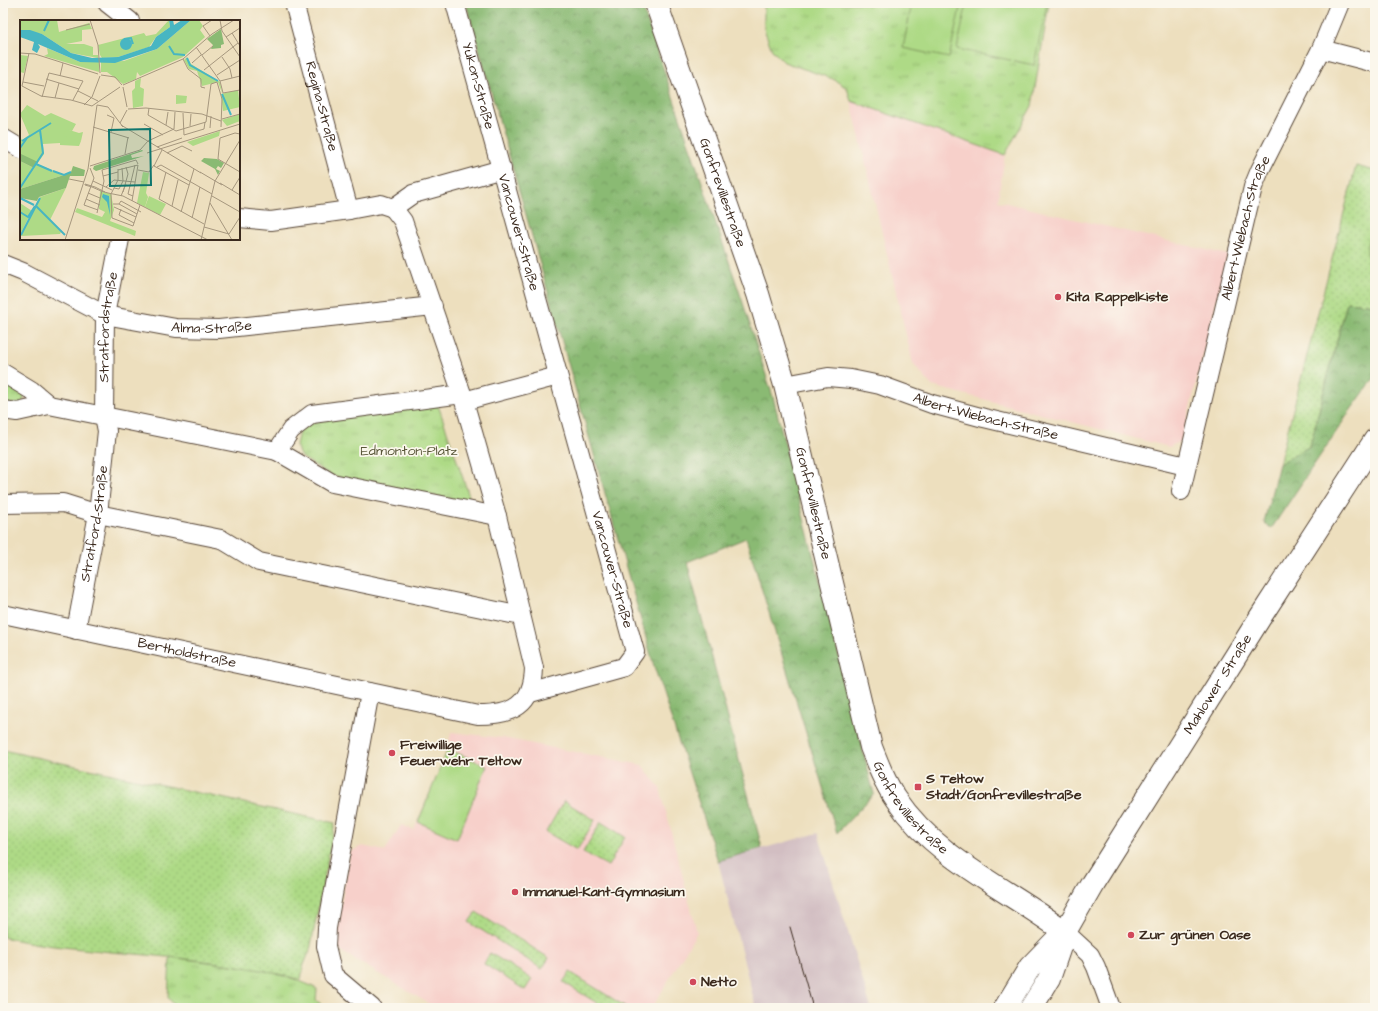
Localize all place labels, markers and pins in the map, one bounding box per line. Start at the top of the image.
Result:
place label: Kita Rappelkiste [1066,287,1169,307]
marker: Kita Rappelkiste [1053,292,1063,302]
place label: Freiwillige Feuerwehr Teltow [400,735,522,771]
marker: Freiwillige Feuerwehr Teltow [387,748,397,758]
place label: S Teltow Stadt/Gonfrevillestraße [925,769,1082,805]
marker: S Teltow Stadt/Gonfrevillestraße [913,782,923,792]
place label: Immanuel-Kant-Gymnasium [523,882,686,902]
marker: Immanuel-Kant-Gymnasium [510,887,520,897]
place label: Zur grünen Oase [1139,925,1251,946]
marker: Zur grünen Oase [1126,930,1136,940]
place label: Netto [701,972,737,992]
marker: Netto [688,977,698,987]

